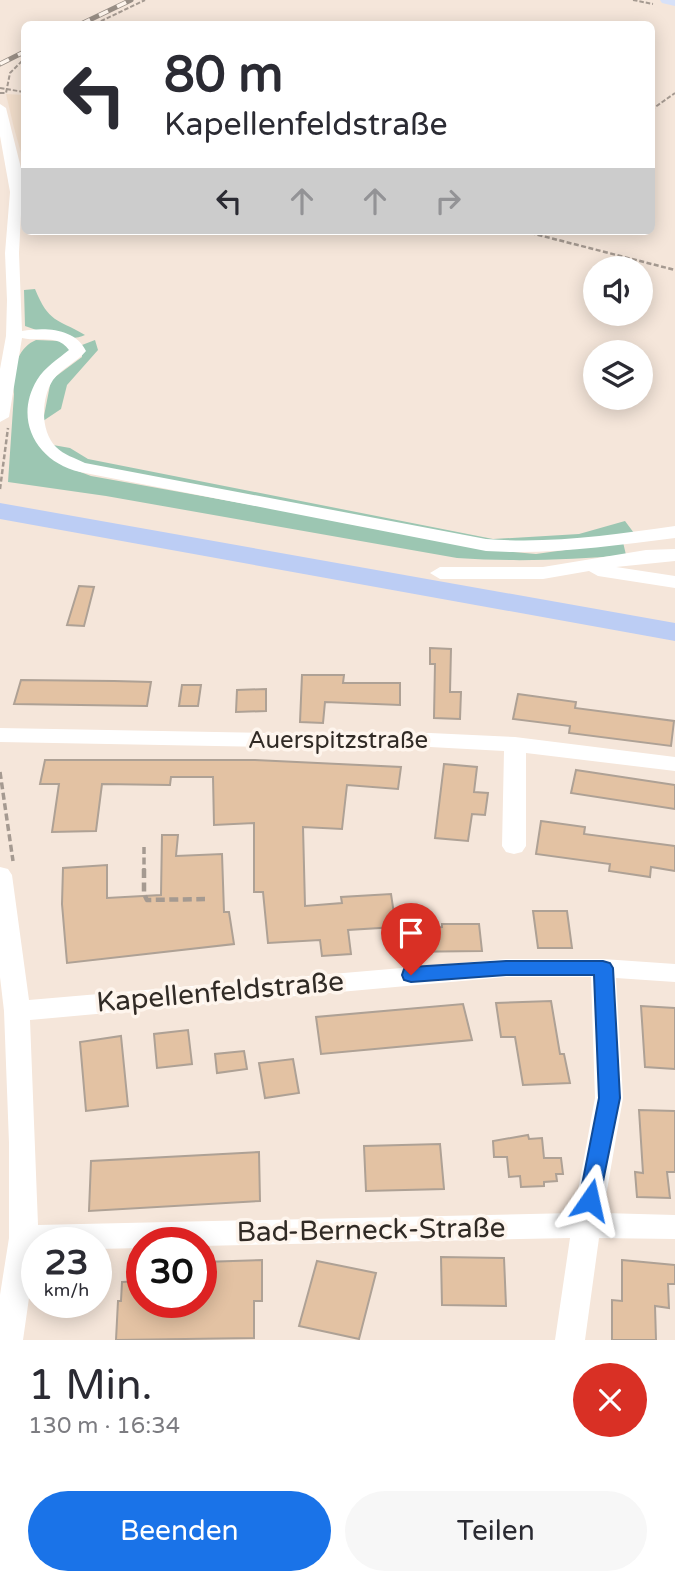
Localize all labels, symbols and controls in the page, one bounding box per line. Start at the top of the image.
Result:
text: 80 m [164,46,283,105]
icon: left [49,49,140,140]
text: Kapellenfeldstraße [164,106,448,144]
icon: left [210,182,248,220]
icon: ahead [283,182,321,220]
icon: ahead [356,182,394,220]
icon: right [429,182,467,220]
map controls [583,256,653,410]
button: sound [583,256,653,326]
button: layers [583,340,653,410]
street label: Auerspitzstraße [248,726,428,755]
pin [381,903,441,975]
icon: arrive [392,914,430,952]
street label: Kapellenfeldstraße [95,964,345,1020]
position arrow [553,1163,627,1237]
street label: Bad-Berneck-Straße [236,1211,506,1249]
speed limit sign: 30 [126,1227,217,1318]
text: 23 [45,1242,88,1284]
text: km/h [44,1279,89,1301]
text: 1 Min. [28,1360,152,1411]
button: close [573,1363,647,1437]
text: 130 m · 16:34 [28,1412,180,1440]
button: Beenden [28,1491,331,1571]
button: Teilen [345,1491,647,1571]

